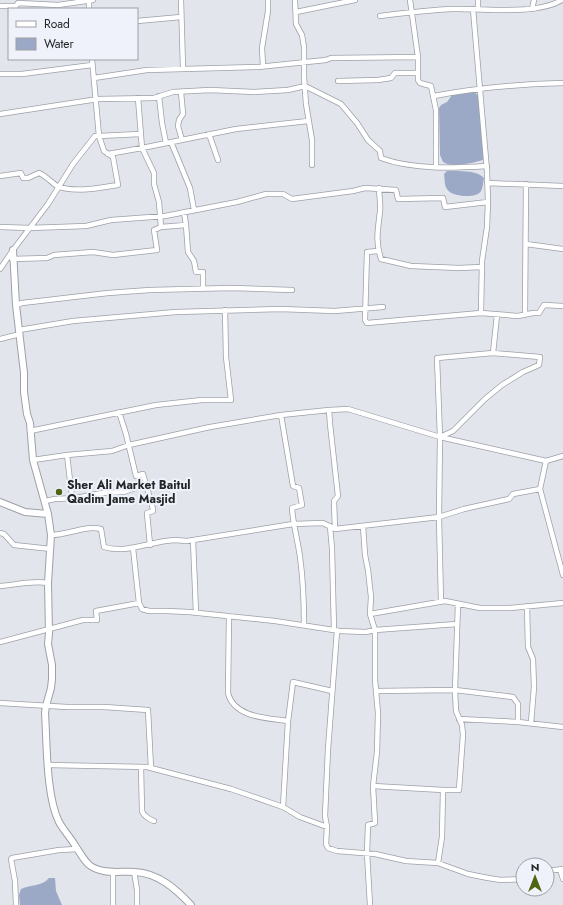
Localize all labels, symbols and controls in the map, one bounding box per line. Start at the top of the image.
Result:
legend [8,8,138,60]
text: Road [44,15,70,33]
text: Water [44,35,75,53]
place label: Sher Ali Market Baitul Qadim Jame Masjid [67,476,191,508]
marker: Sher Ali Market Baitul Qadim Jame Masjid [54,487,64,497]
north arrow [515,857,555,897]
text: N [531,859,539,875]

